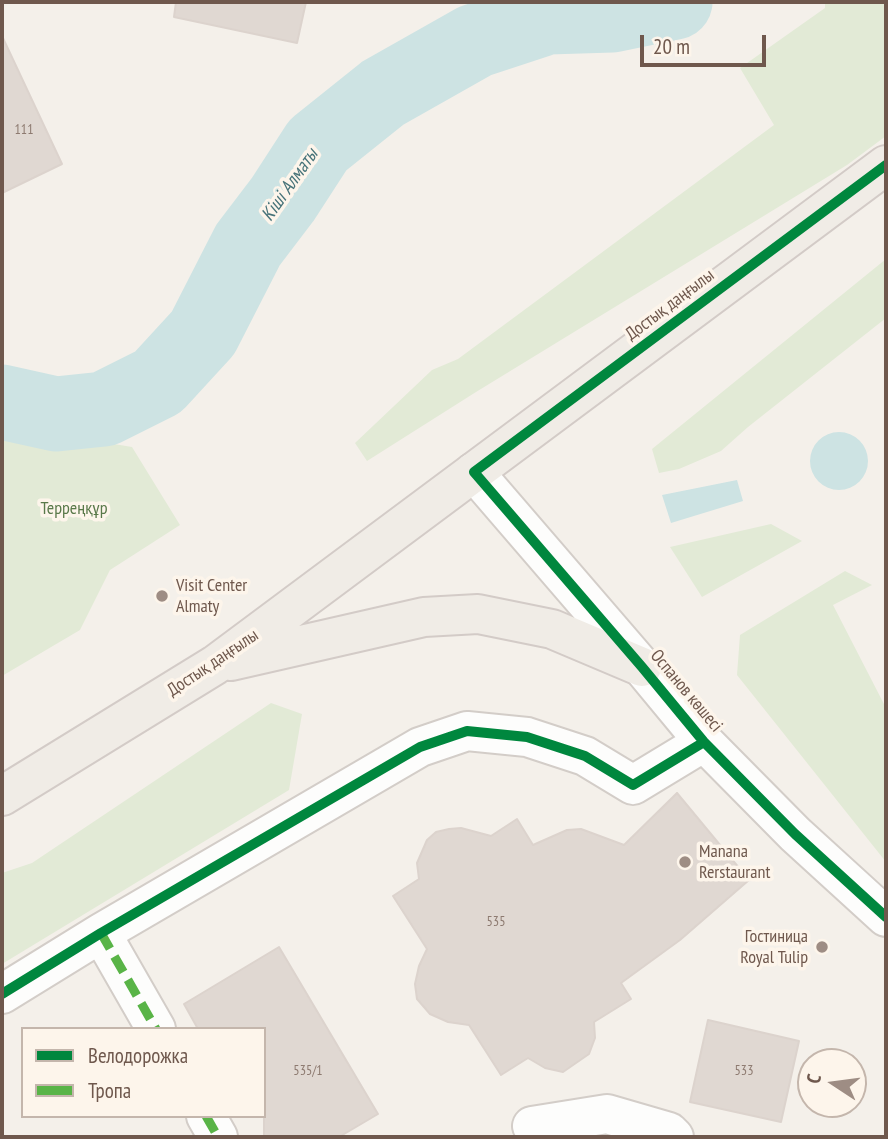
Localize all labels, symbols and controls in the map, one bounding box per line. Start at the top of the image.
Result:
scale bar [643,21,769,65]
text: 20 m [653,33,690,60]
house number: 111 [15,122,33,138]
water label: Кіші Алматы [257,144,323,226]
street label: Достық даңғылы [621,265,719,345]
park label: Терреңқұр [41,498,107,520]
place label: Visit Center Almaty [176,575,247,618]
marker: Visit Center Almaty [154,588,170,604]
street label: Достық даңғылы [163,625,263,701]
street label: Оспанов көшесі [645,645,727,737]
place label: Manana Rerstaurant [699,841,770,884]
marker: Manana Rerstaurant [677,854,693,870]
house number: 535 [487,914,505,930]
place label: Гостиница Royal Tulip [740,926,808,968]
marker: Гостиница Royal Tulip [814,939,830,955]
legend [21,1027,266,1118]
text: Велодорожка [88,1042,188,1069]
north arrow [797,1048,867,1118]
house number: 535/1 [293,1063,323,1079]
house number: 533 [735,1063,753,1079]
text: С [801,1072,826,1086]
text: Тропа [88,1077,131,1104]

